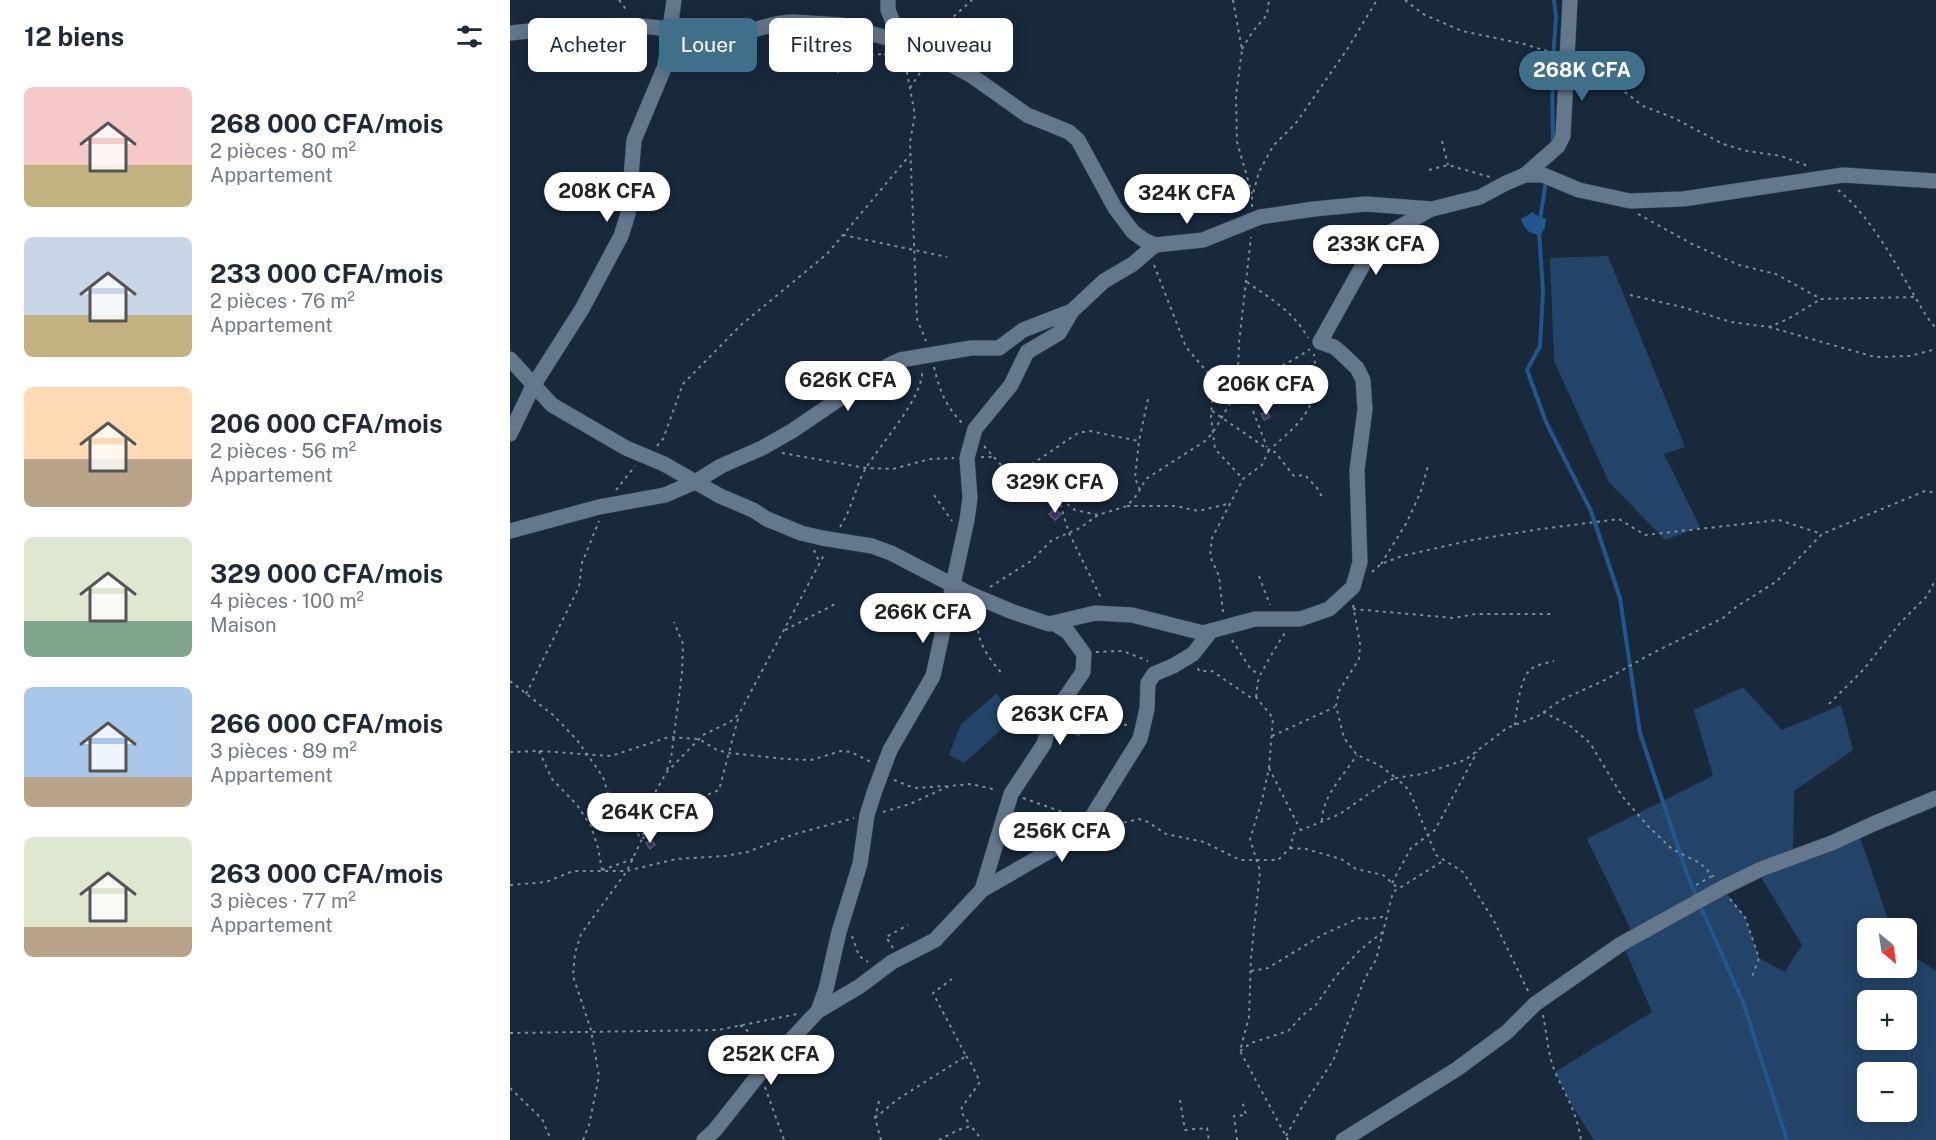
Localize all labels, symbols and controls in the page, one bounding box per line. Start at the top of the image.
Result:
chip: Acheter [528,18,647,72]
chip: Louer [659,18,757,72]
chip: Filtres [769,18,873,72]
chip: Nouveau [885,18,1013,72]
icon: filters [453,20,486,53]
text: 12 biens [24,21,124,52]
pin: 268K CFA [1520,51,1644,102]
text: 268K CFA [1533,58,1631,82]
text: 268 000 CFA/mois [210,108,443,139]
icon: home [72,111,144,183]
text: 2 pièces · 80 m² [210,139,356,163]
text: Appartement [210,163,333,187]
pin: 208K CFA [545,172,669,223]
pin: 324K CFA [1125,174,1249,225]
text: 208K CFA [558,179,656,203]
text: 324K CFA [1138,181,1236,205]
pin: 233K CFA [1314,225,1438,276]
text: 233K CFA [1327,232,1425,256]
text: 233 000 CFA/mois [210,258,443,289]
icon: home [72,261,144,333]
text: 2 pièces · 76 m² [210,289,355,313]
text: Appartement [210,313,333,337]
pin: 626K CFA [786,361,910,412]
pin: 206K CFA [1204,365,1328,416]
text: 626K CFA [799,368,897,392]
text: 206K CFA [1217,372,1315,396]
text: 206 000 CFA/mois [210,408,443,439]
icon: home [72,411,144,483]
text: 2 pièces · 56 m² [210,439,356,463]
text: Appartement [210,463,333,487]
pin: 329K CFA [993,463,1117,514]
text: 329K CFA [1006,470,1104,494]
text: 329 000 CFA/mois [210,558,443,589]
icon: home [72,561,144,633]
text: 4 pièces · 100 m² [210,589,364,613]
pin: 266K CFA [861,593,985,644]
text: 266K CFA [874,600,972,624]
text: Maison [210,613,277,637]
pin: 263K CFA [998,695,1122,746]
text: 263K CFA [1011,702,1109,726]
text: 266 000 CFA/mois [210,708,443,739]
icon: home [72,711,144,783]
text: 3 pièces · 89 m² [210,739,357,763]
text: Appartement [210,763,333,787]
pin: 264K CFA [588,793,712,844]
text: 264K CFA [601,800,699,824]
pin: 256K CFA [1000,812,1124,863]
text: 256K CFA [1013,819,1111,843]
text: 263 000 CFA/mois [210,858,443,889]
icon: home [72,861,144,933]
text: 3 pièces · 77 m² [210,889,356,913]
text: Appartement [210,913,333,937]
north arrow [1857,918,1917,978]
map controls [1857,918,1917,1122]
button: + [1857,990,1917,1050]
pin: 252K CFA [709,1035,833,1086]
text: 252K CFA [722,1042,820,1066]
button: − [1857,1062,1917,1122]

